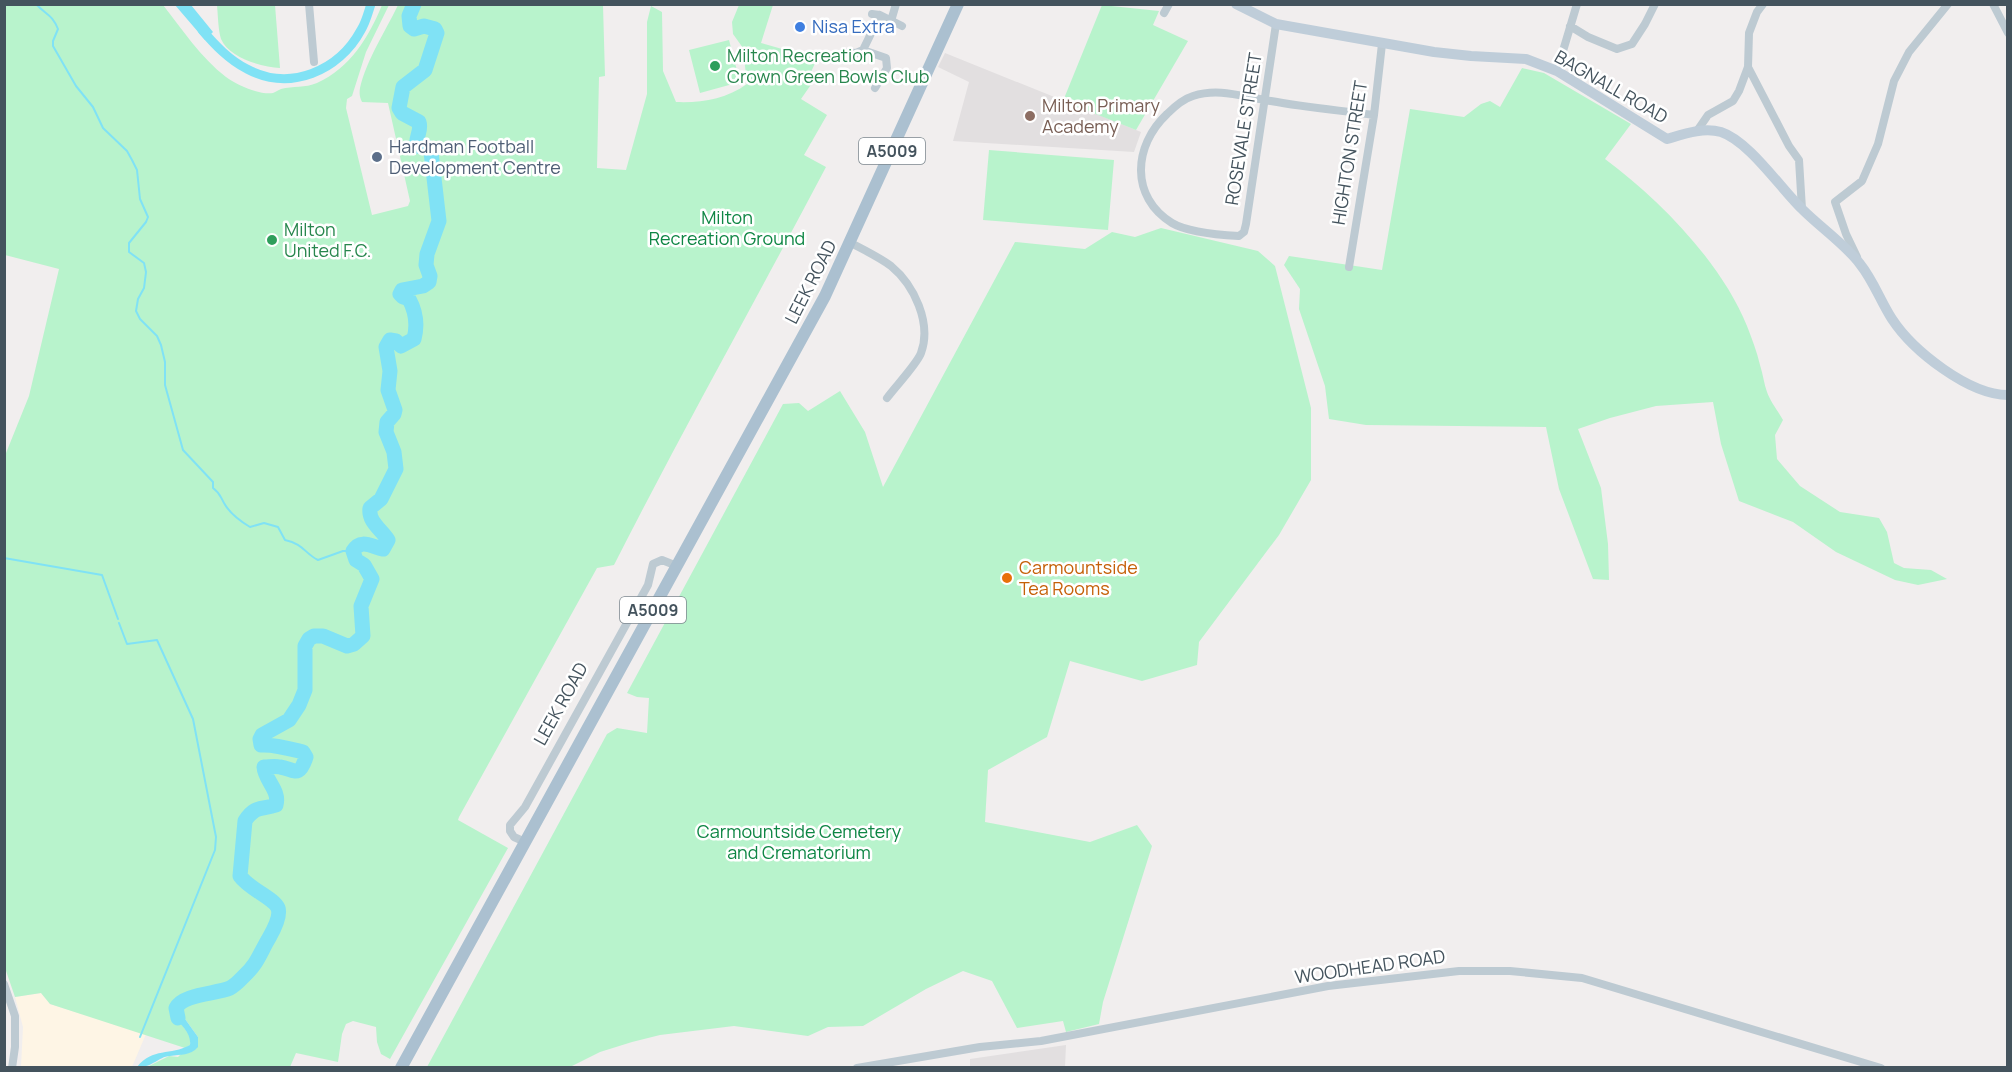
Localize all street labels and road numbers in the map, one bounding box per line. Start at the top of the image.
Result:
street label: BAGNALL ROAD [1550,44,1673,128]
street label: ROSEVALE STREET [1219,51,1267,207]
street label: HIGHTON STREET [1326,79,1372,227]
road number: A5009 [859,138,925,164]
street label: LEEK ROAD [779,235,841,328]
road number: A5009 [620,597,686,623]
street label: LEEK ROAD [528,658,593,749]
street label: WOODHEAD ROAD [1293,944,1447,988]

